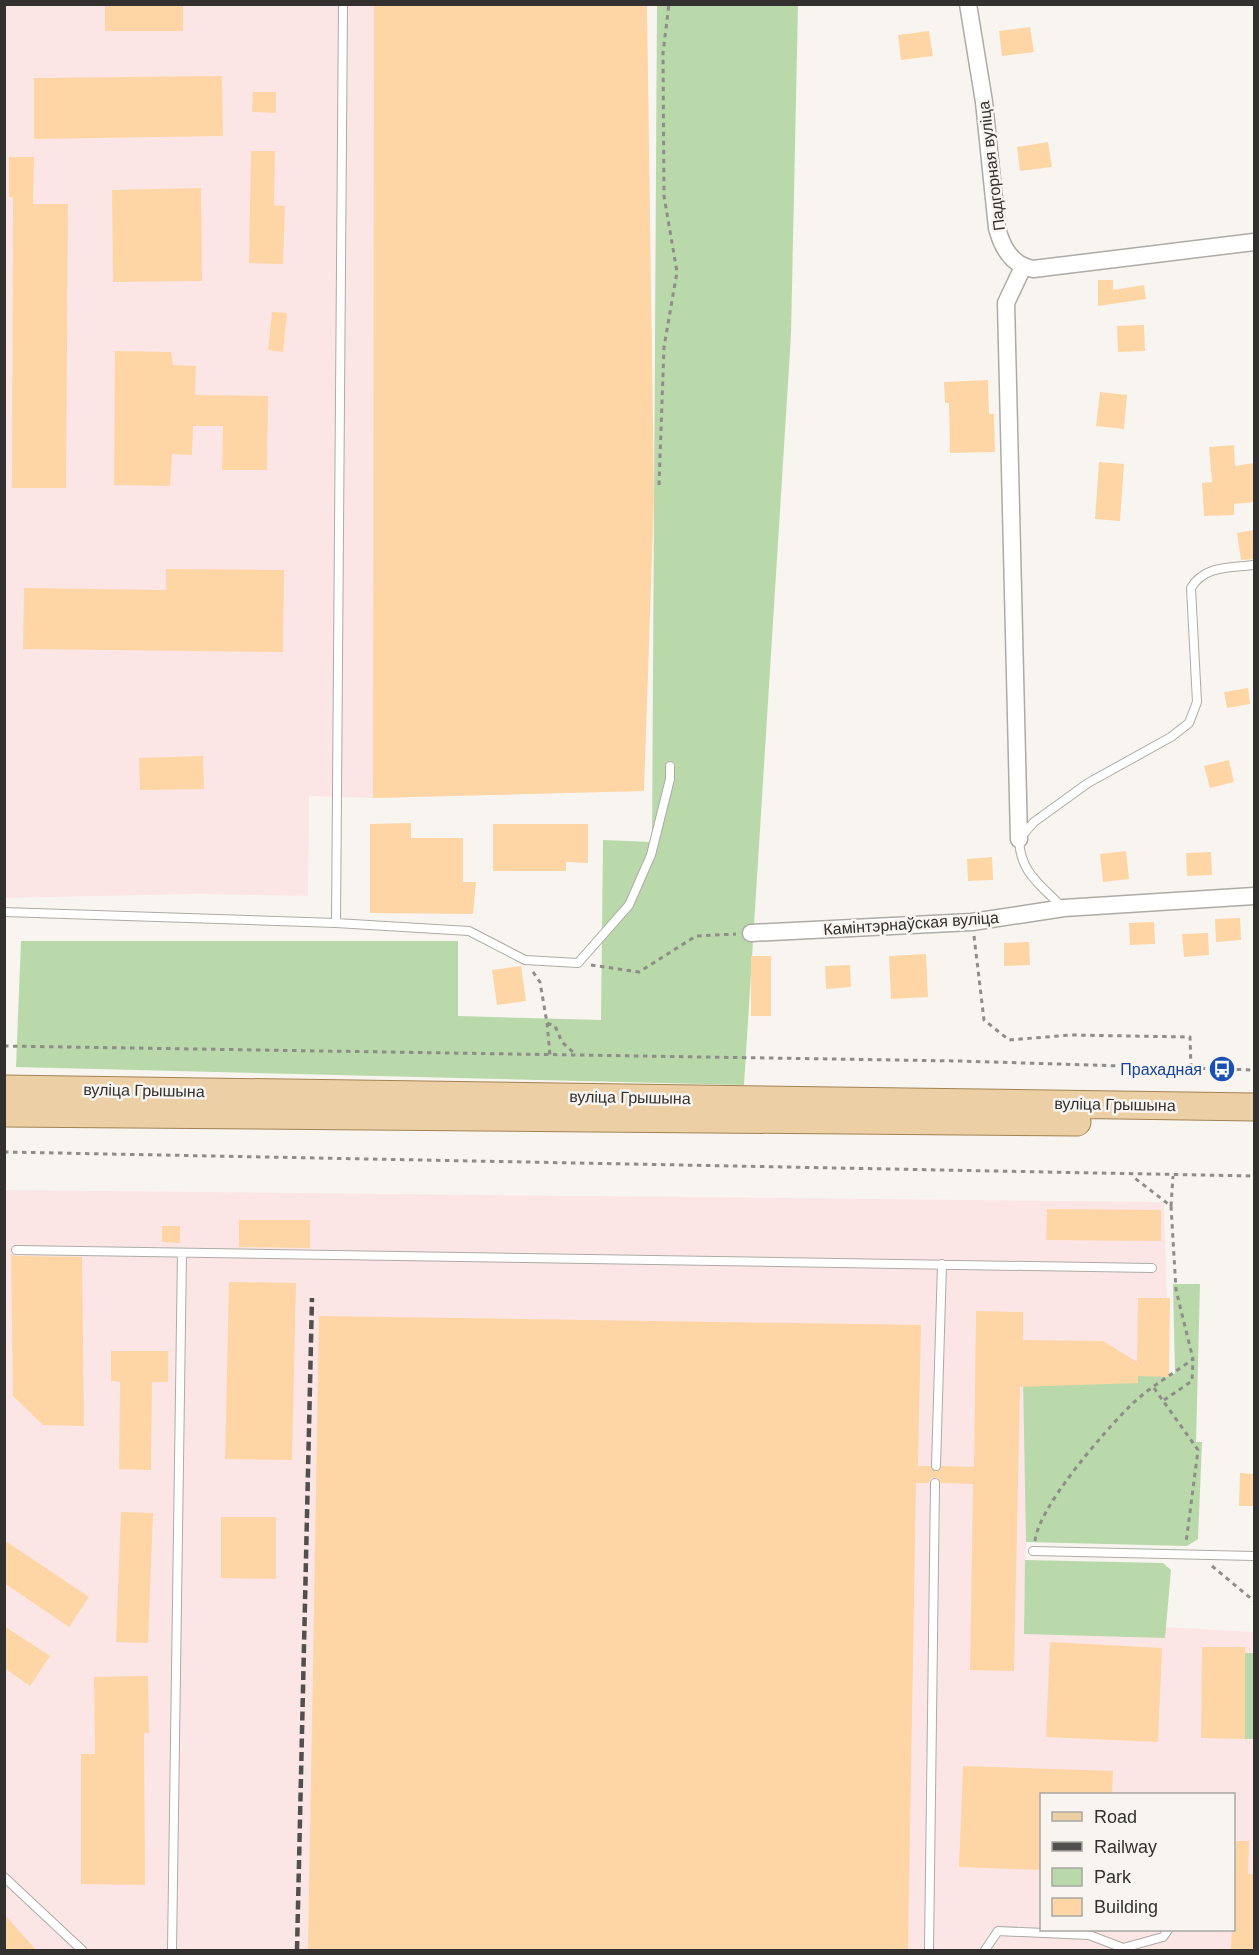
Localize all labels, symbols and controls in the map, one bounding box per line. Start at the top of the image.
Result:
street label: Падгорная вуліца [975,100,1008,232]
street label: Камінтэрнаўская вуліца [823,909,999,938]
bus stop icon: Прахадная [1207,1054,1237,1084]
place label: Прахадная [1120,1061,1202,1078]
street label: вуліца Грышына [83,1081,205,1100]
street label: вуліца Грышына [569,1088,691,1107]
street label: вуліца Грышына [1054,1095,1176,1114]
legend [1040,1793,1235,1931]
text: Road [1094,1807,1137,1827]
text: Railway [1094,1837,1157,1857]
text: Park [1094,1867,1132,1887]
text: Building [1094,1897,1158,1917]

